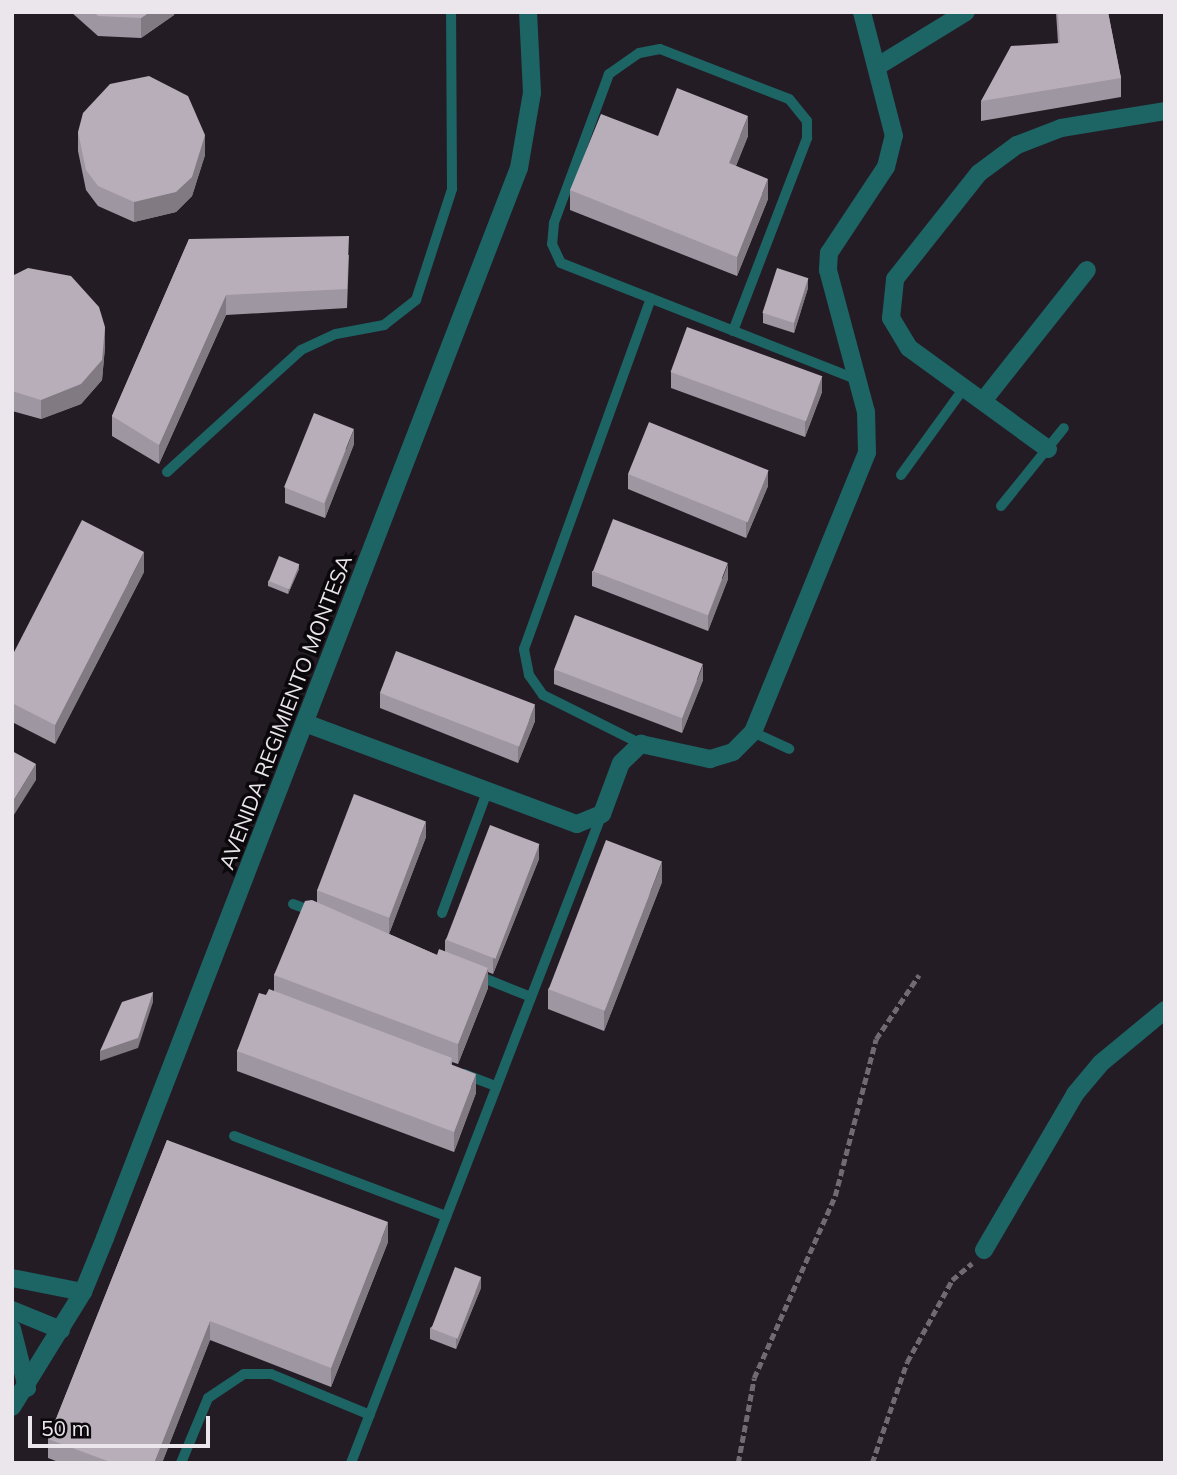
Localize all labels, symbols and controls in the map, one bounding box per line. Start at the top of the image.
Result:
street label: AVENIDA REGIMIENTO MONTESA [213,551,357,873]
scale bar [32,1402,214,1446]
text: 50 m [41,1415,90,1441]

